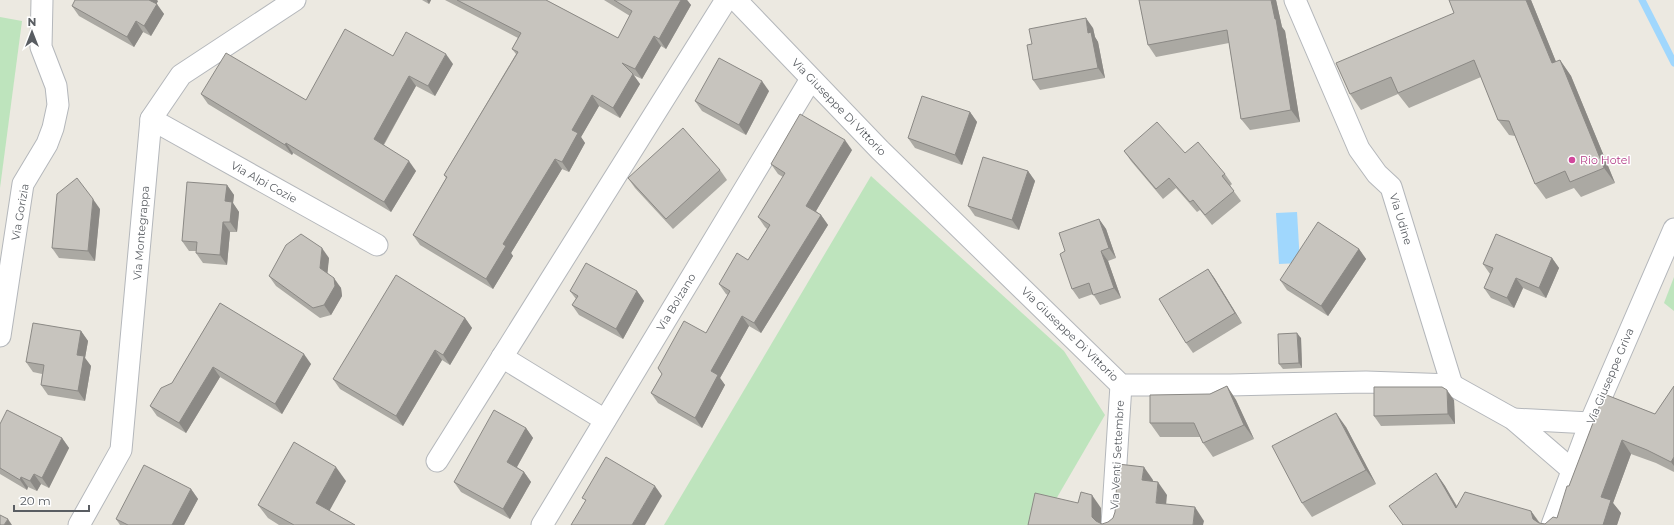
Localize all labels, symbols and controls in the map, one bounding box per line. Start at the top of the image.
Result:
north arrow [12,12,52,52]
text: N [28,15,36,29]
street label: Via Giuseppe Di Vittorio [789,55,889,159]
place label: Rio Hotel [1580,153,1630,167]
marker: Rio Hotel [1567,155,1577,165]
street label: Via Alpi Cozie [228,158,300,206]
street label: Via Gorizia [8,182,32,242]
street label: Via Montegrappa [130,185,152,281]
street label: Via Udine [1387,192,1416,247]
street label: Via Bolzano [653,271,699,333]
street label: Via Giuseppe Di Vittorio [1018,284,1122,384]
street label: Via Giuseppe Griva [1583,326,1637,426]
street label: Via Venti Settembre [1107,399,1127,510]
scale bar [14,487,89,513]
text: 20 m [20,493,51,508]

